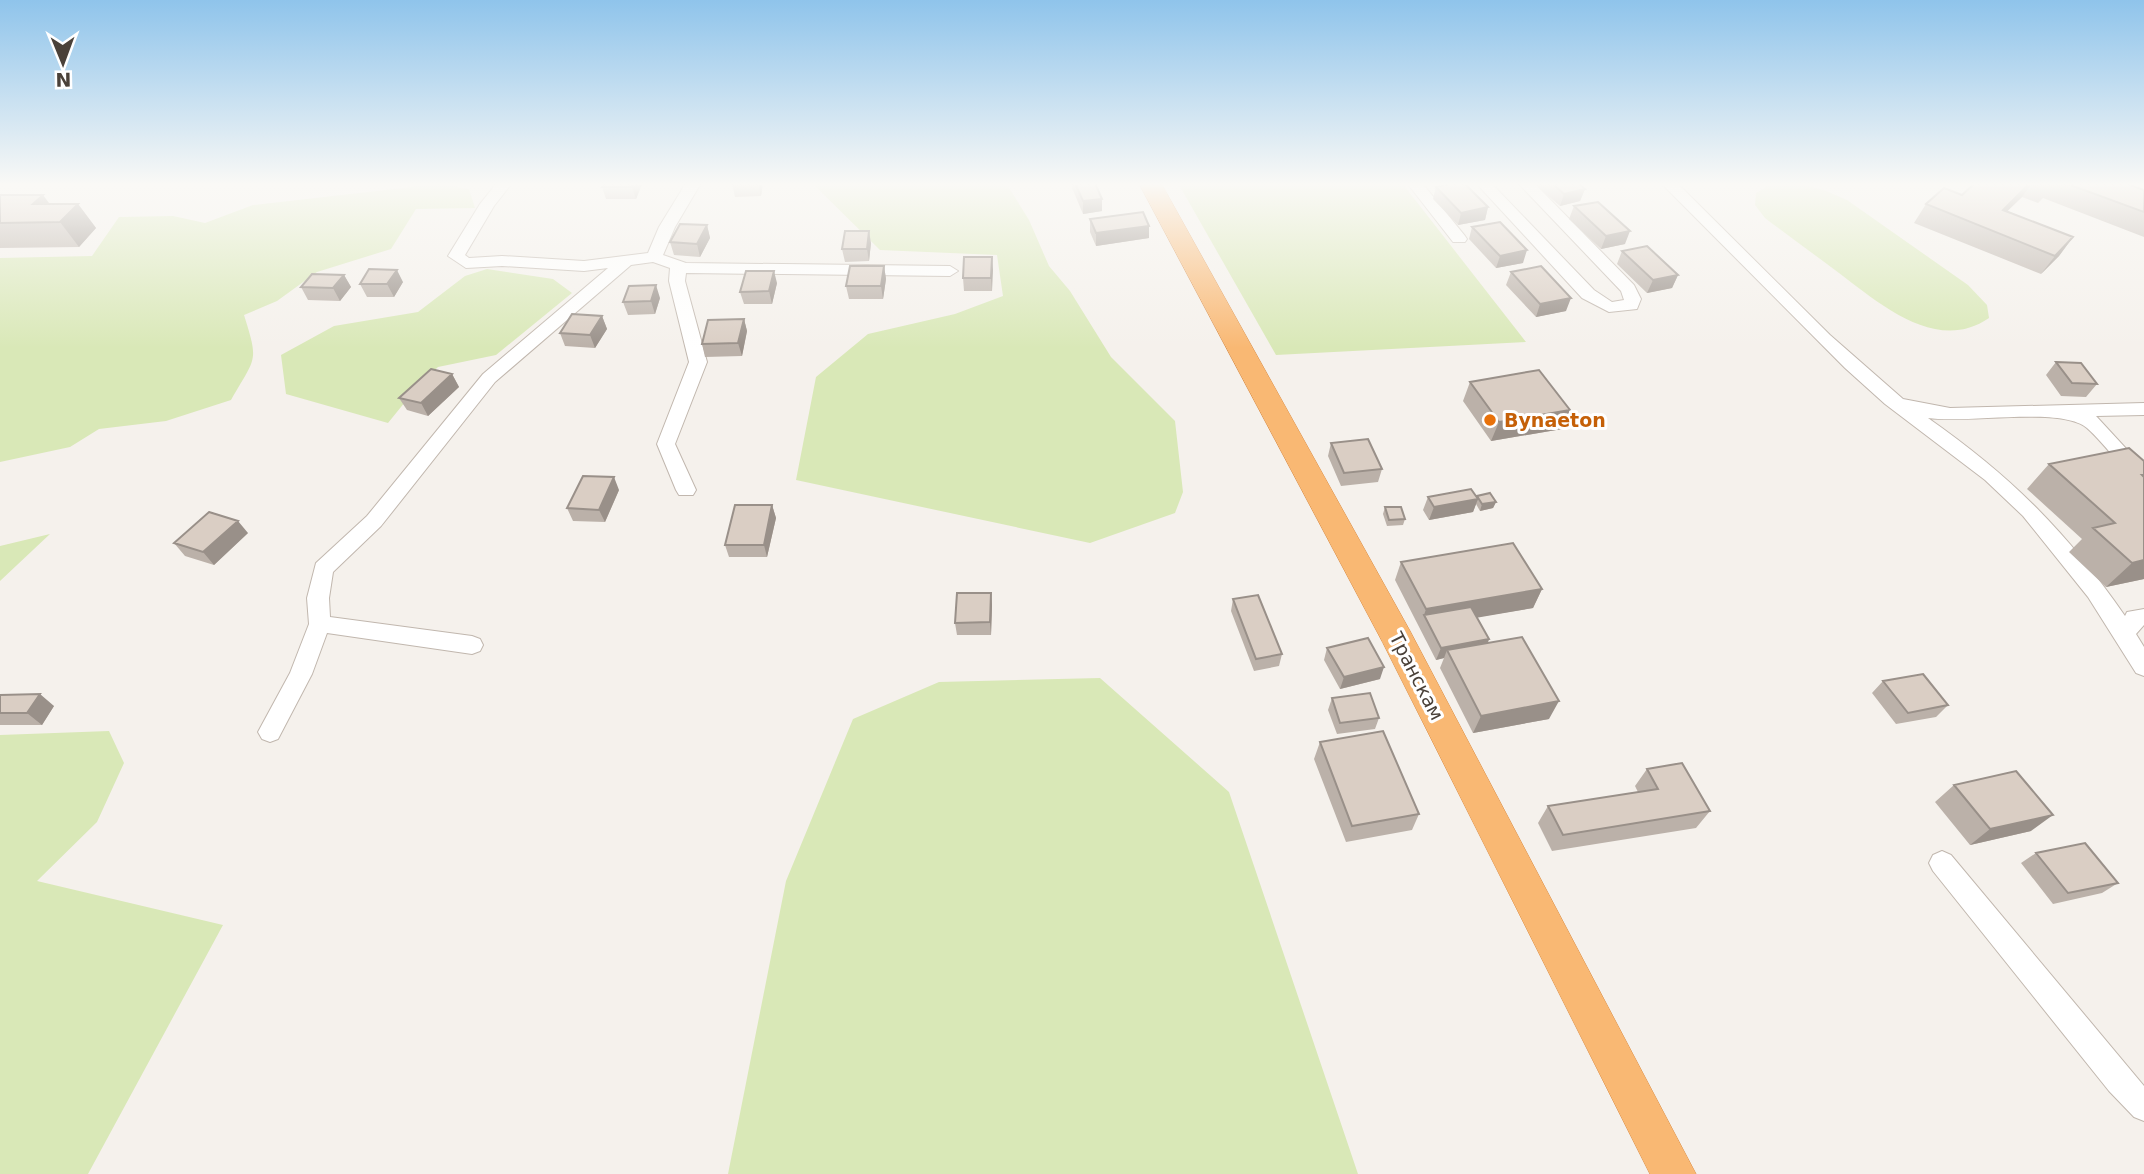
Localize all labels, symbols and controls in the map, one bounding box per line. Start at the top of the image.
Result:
north arrow [28,28,98,98]
text: N [55,69,71,91]
place label: Bynaeton [1504,409,1606,431]
marker: Bynaeton [1482,412,1498,428]
street label: Транскам [1385,628,1449,724]

